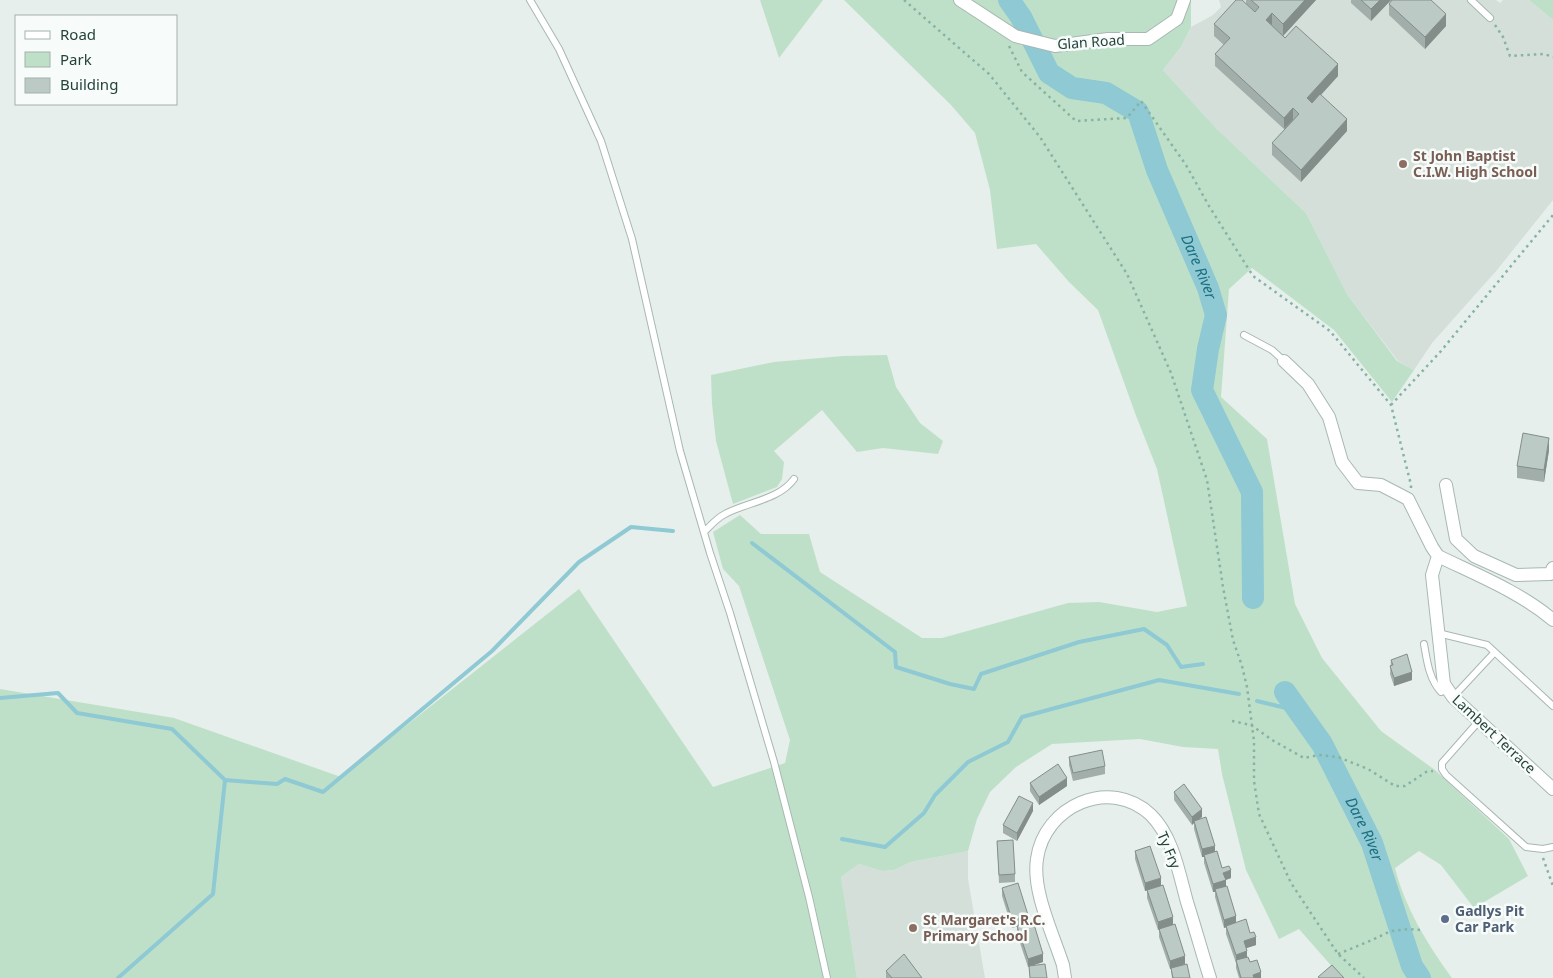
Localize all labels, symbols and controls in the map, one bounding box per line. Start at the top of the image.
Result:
legend [15,15,178,105]
text: Road [60,24,96,44]
street label: Glan Road [1057,30,1125,53]
text: Park [60,49,92,69]
text: Building [60,74,118,94]
place label: St John Baptist C.I.W. High School [1413,146,1537,181]
marker: St John Baptist C.I.W. High School [1397,158,1409,170]
water label: Dare River [1177,231,1222,302]
street label: Lambert Terrace [1448,690,1540,777]
water label: Dare River [1341,793,1389,864]
street label: Ty Fry [1153,828,1186,872]
place label: Gadlys Pit Car Park [1455,901,1524,936]
place label: St Margaret's R.C. Primary School [923,910,1045,945]
marker: Gadlys Pit Car Park [1439,913,1451,925]
marker: St Margaret's R.C. Primary School [907,922,919,934]

